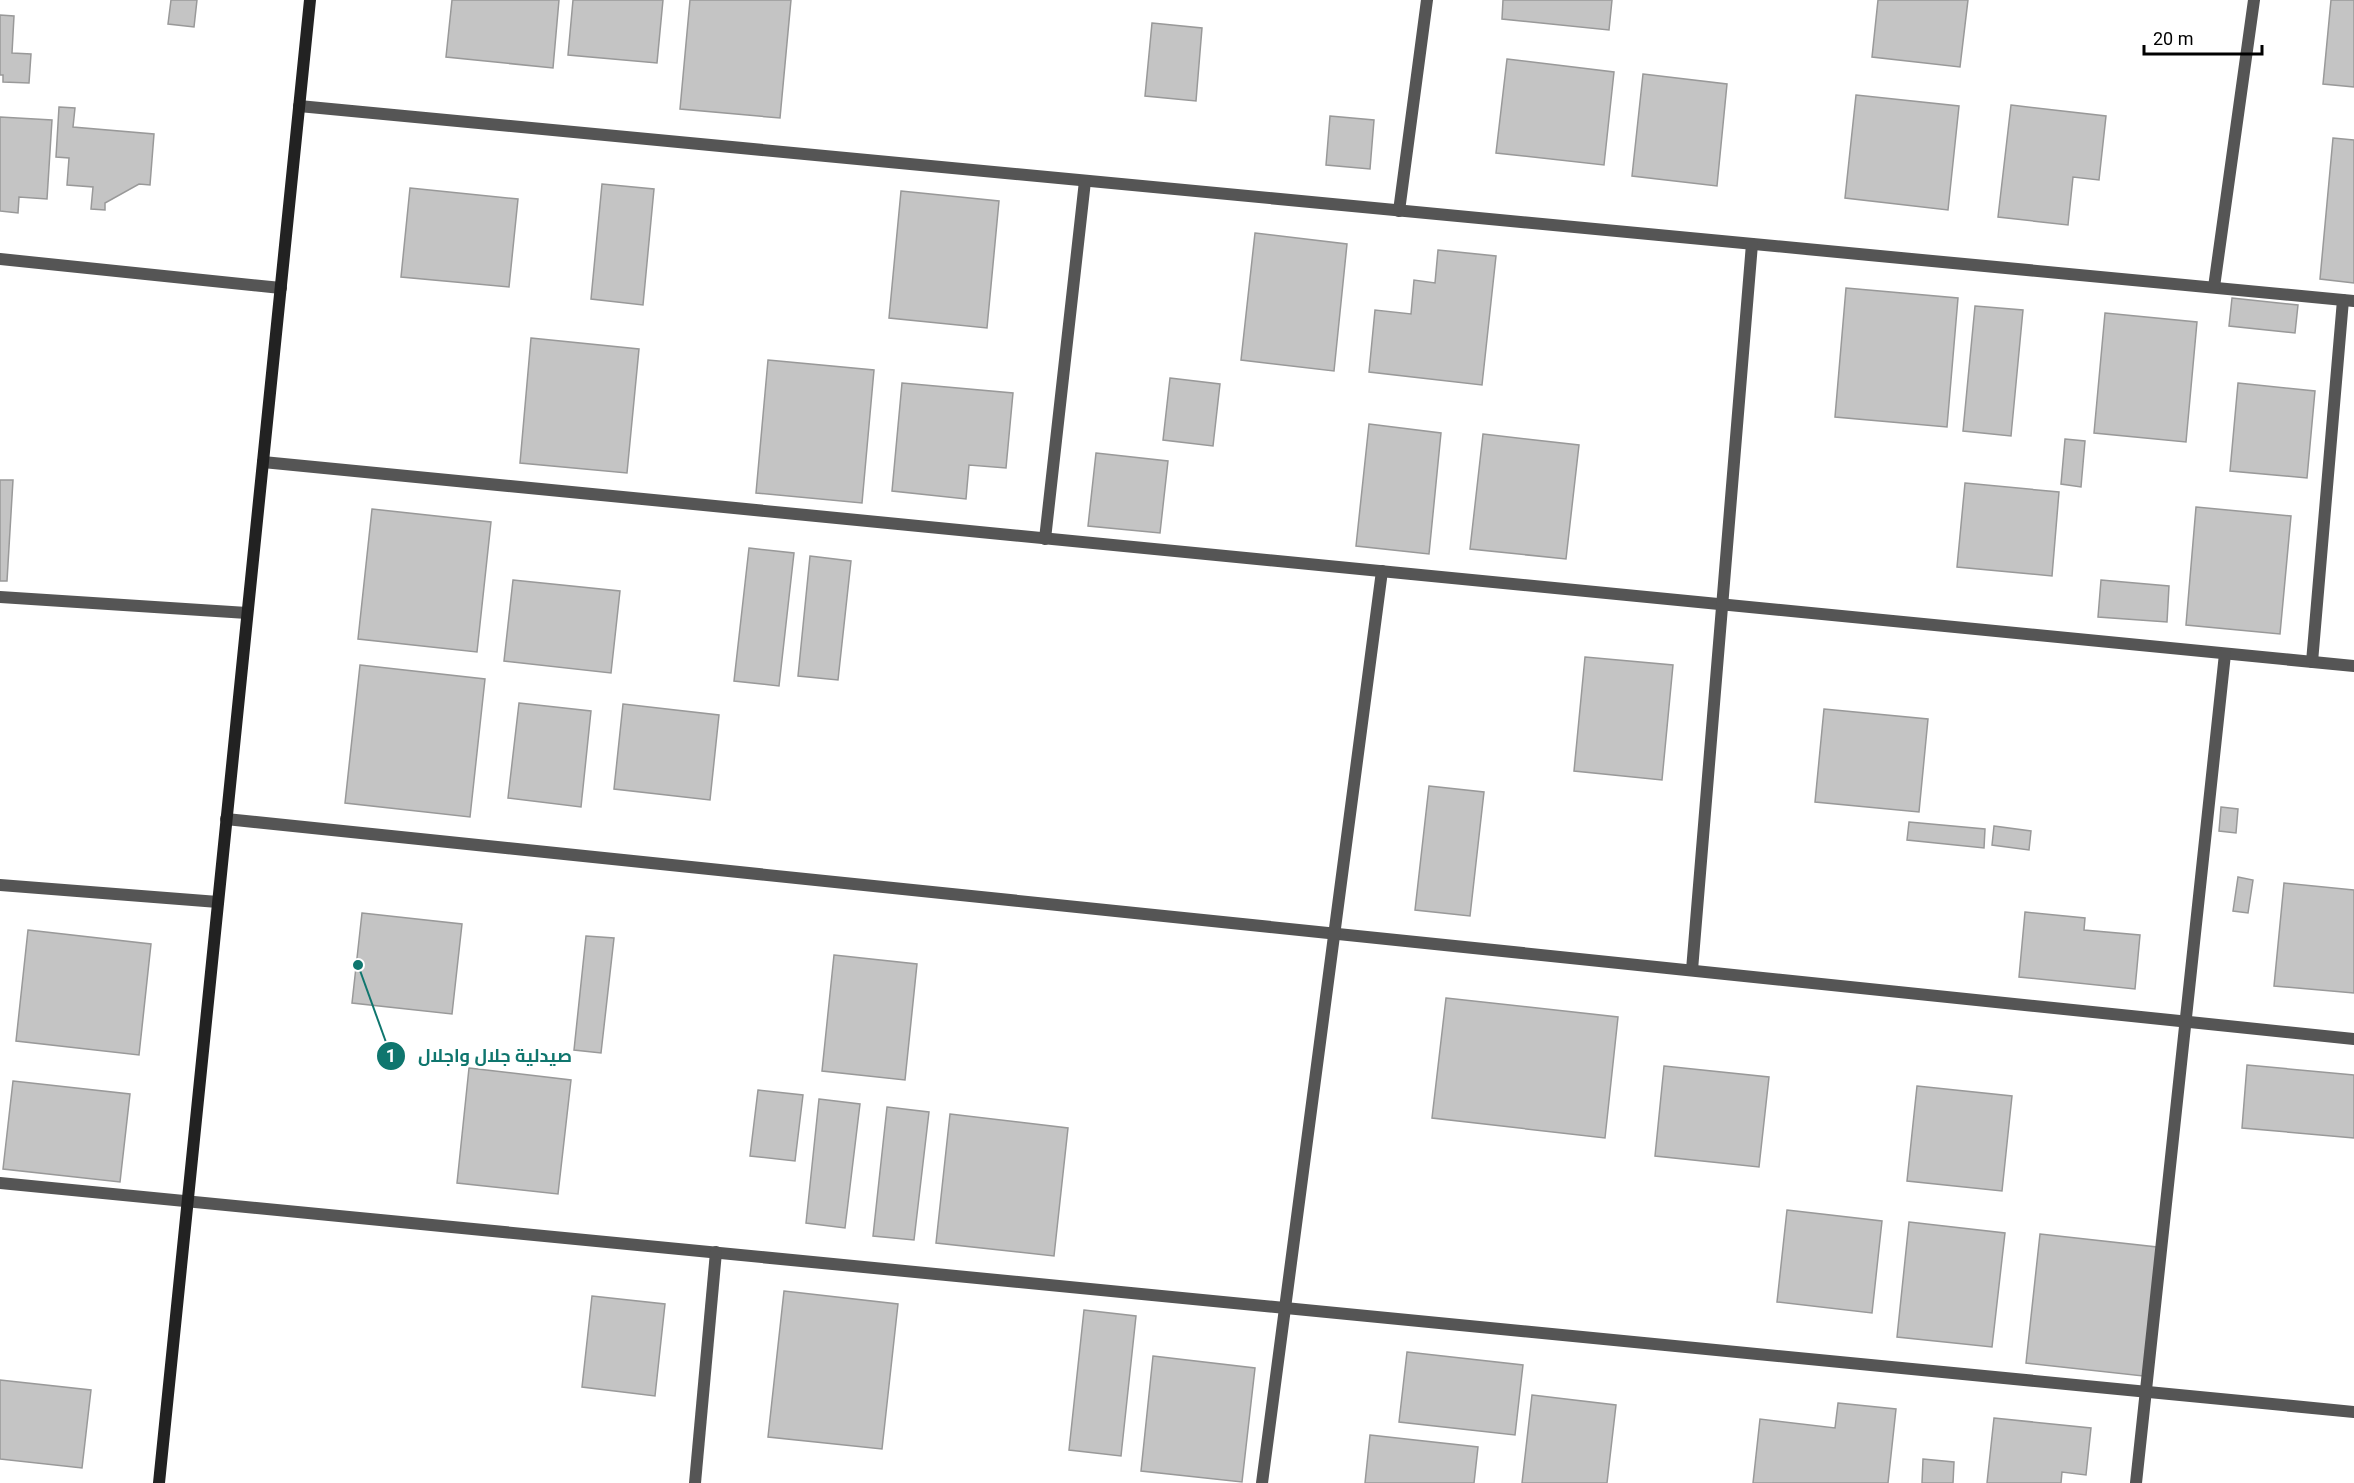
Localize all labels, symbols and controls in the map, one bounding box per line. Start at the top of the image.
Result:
scale bar [2144,18,2262,56]
text: 20 m [2153,28,2193,49]
callout: صيدلية جلال واجلال [376,1038,584,1074]
text: 1 [386,1045,396,1066]
text: صيدلية جلال واجلال [418,1045,572,1067]

